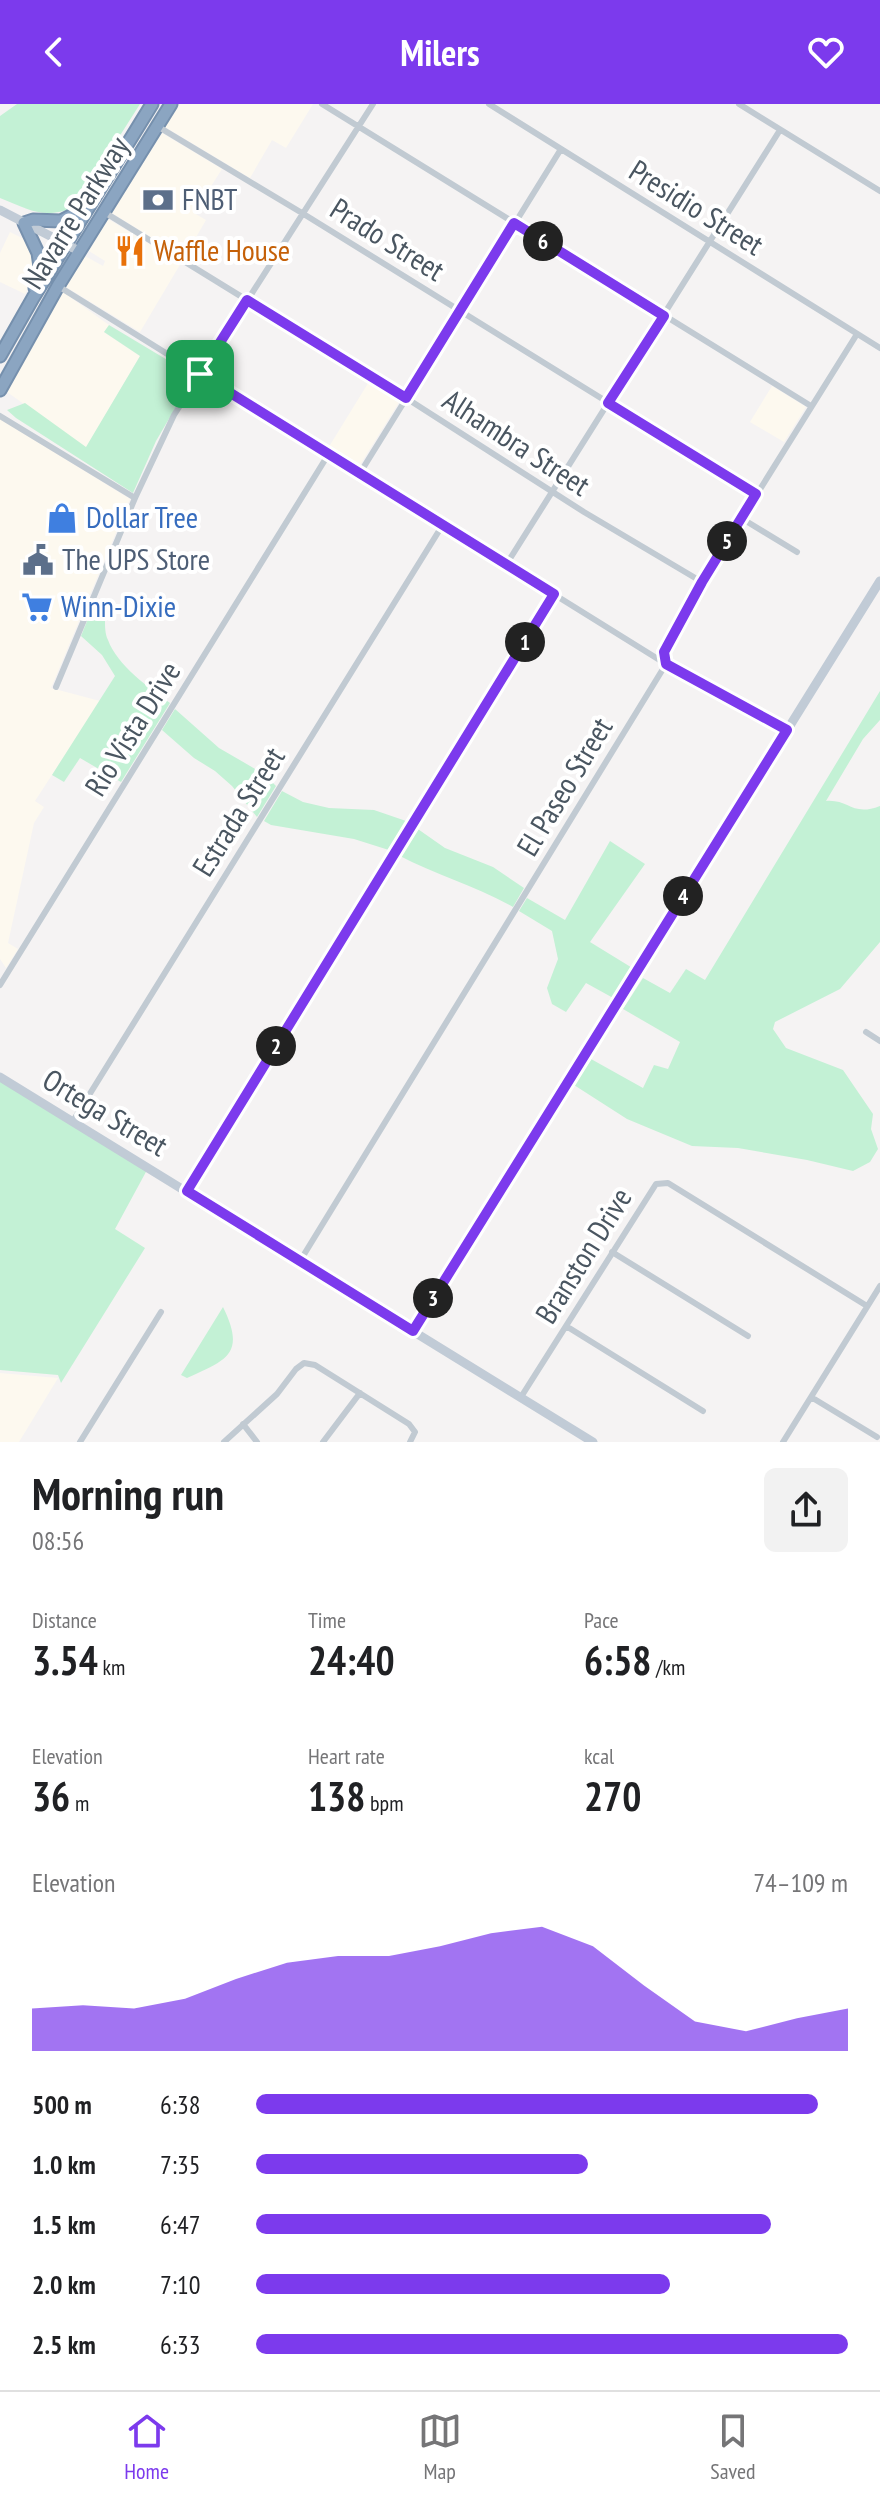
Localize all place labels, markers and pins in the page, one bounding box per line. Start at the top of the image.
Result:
place label: FNBT [182,179,237,218]
bank icon: FNBT [141,183,175,217]
pin: 6 [523,221,563,261]
place label: Waffle House [154,230,290,269]
restaurant icon: Waffle House [113,234,147,268]
pin [166,340,234,408]
place label: Dollar Tree [86,497,198,536]
shop icon: Dollar Tree [45,501,79,535]
pin: 5 [707,521,747,561]
place label: The UPS Store [62,539,210,578]
public building icon: The UPS Store [21,543,55,577]
place label: Winn-Dixie [61,586,176,625]
supermarket icon: Winn-Dixie [20,590,54,624]
pin: 1 [505,622,545,662]
pin: 4 [663,876,703,916]
pin: 2 [256,1026,296,1066]
pin: 3 [413,1278,453,1318]

